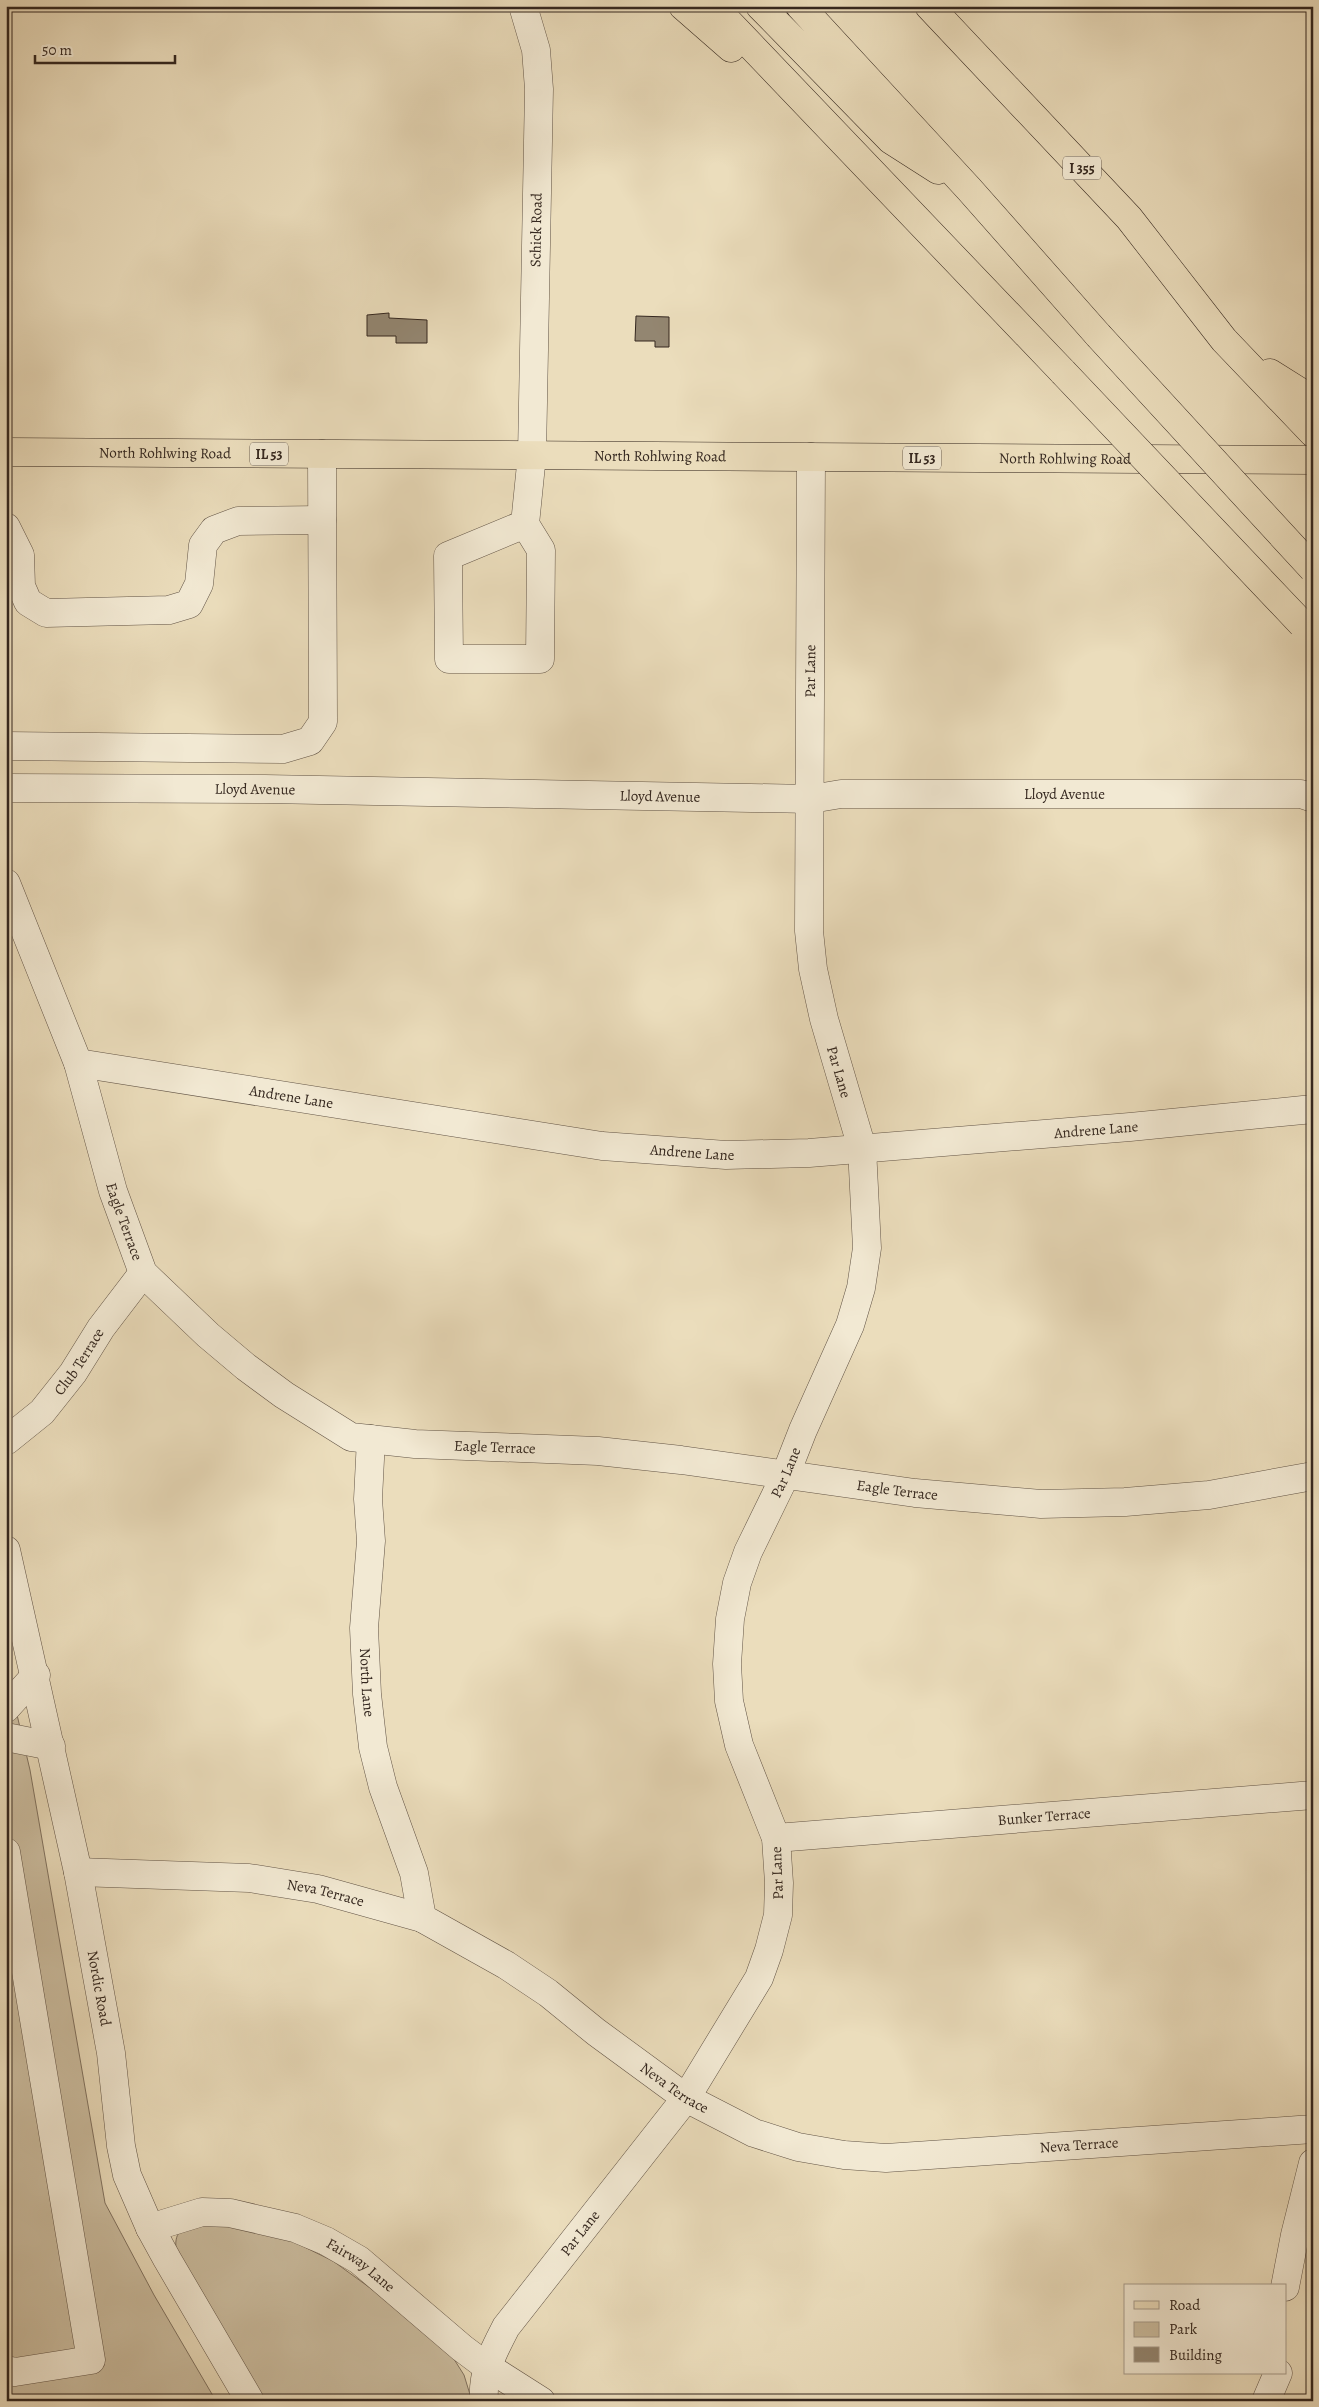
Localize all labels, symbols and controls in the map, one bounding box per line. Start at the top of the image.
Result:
scale bar [35,32,175,64]
text: 50 m [42,40,72,60]
road number: I 355 [1063,156,1101,180]
street label: Schick Road [525,192,547,267]
road number: IL 53 [250,442,288,466]
street label: North Rohlwing Road [99,443,232,463]
street label: North Rohlwing Road [594,446,727,466]
road number: IL 53 [903,446,941,469]
street label: North Rohlwing Road [999,448,1132,469]
street label: Par Lane [800,644,820,698]
street label: Lloyd Avenue [215,779,296,800]
street label: Lloyd Avenue [1024,784,1105,804]
street label: Lloyd Avenue [619,785,701,807]
street label: Par Lane [822,1044,856,1101]
street label: Andrene Lane [247,1080,335,1113]
street label: Andrene Lane [1052,1116,1140,1143]
street label: Andrene Lane [648,1139,735,1165]
street label: Eagle Terrace [101,1180,148,1264]
street label: Club Terrace [49,1324,109,1399]
street label: Eagle Terrace [454,1436,536,1459]
street label: Par Lane [766,1444,805,1501]
street label: Eagle Terrace [855,1475,939,1505]
street label: North Lane [355,1647,380,1718]
street label: Bunker Terrace [997,1803,1092,1830]
street label: Par Lane [766,1846,788,1900]
street label: Neva Terrace [285,1874,367,1911]
street label: Nordic Road [82,1949,116,2028]
street label: Neva Terrace [636,2058,712,2118]
street label: Neva Terrace [1039,2132,1119,2158]
street label: Par Lane [556,2206,604,2260]
street label: Fairway Lane [323,2233,400,2297]
legend [1124,2284,1286,2374]
text: Road [1169,2295,1201,2315]
text: Park [1169,2319,1198,2339]
text: Building [1169,2345,1222,2365]

